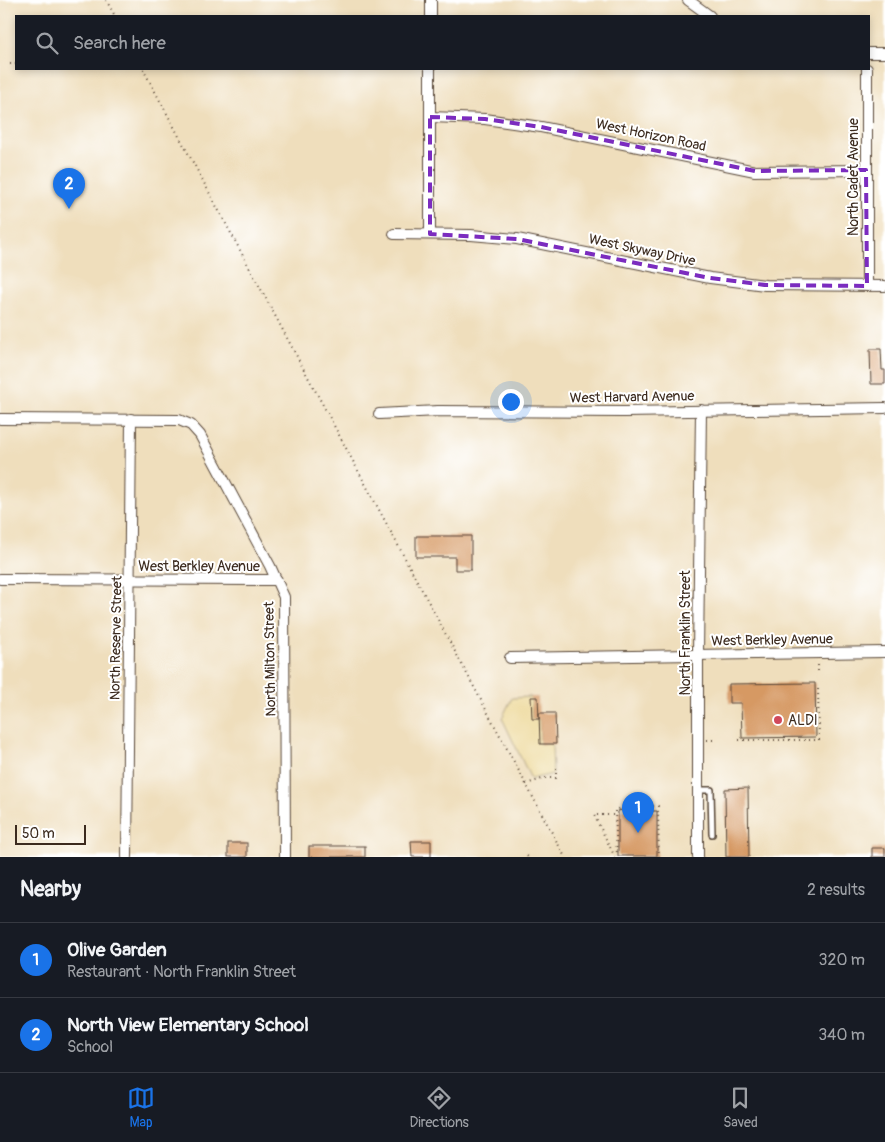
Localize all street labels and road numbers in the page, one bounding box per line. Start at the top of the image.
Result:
street label: West Horizon Road [594,115,708,155]
street label: North Cadet Avenue [845,118,862,236]
street label: West Skyway Drive [587,230,697,270]
street label: West Harvard Avenue [570,387,695,407]
street label: West Berkley Avenue [138,558,260,575]
street label: North Franklin Street [677,570,694,696]
street label: North Reserve Street [106,575,126,700]
street label: North Milton Street [260,601,280,717]
street label: West Berkley Avenue [711,630,833,650]

